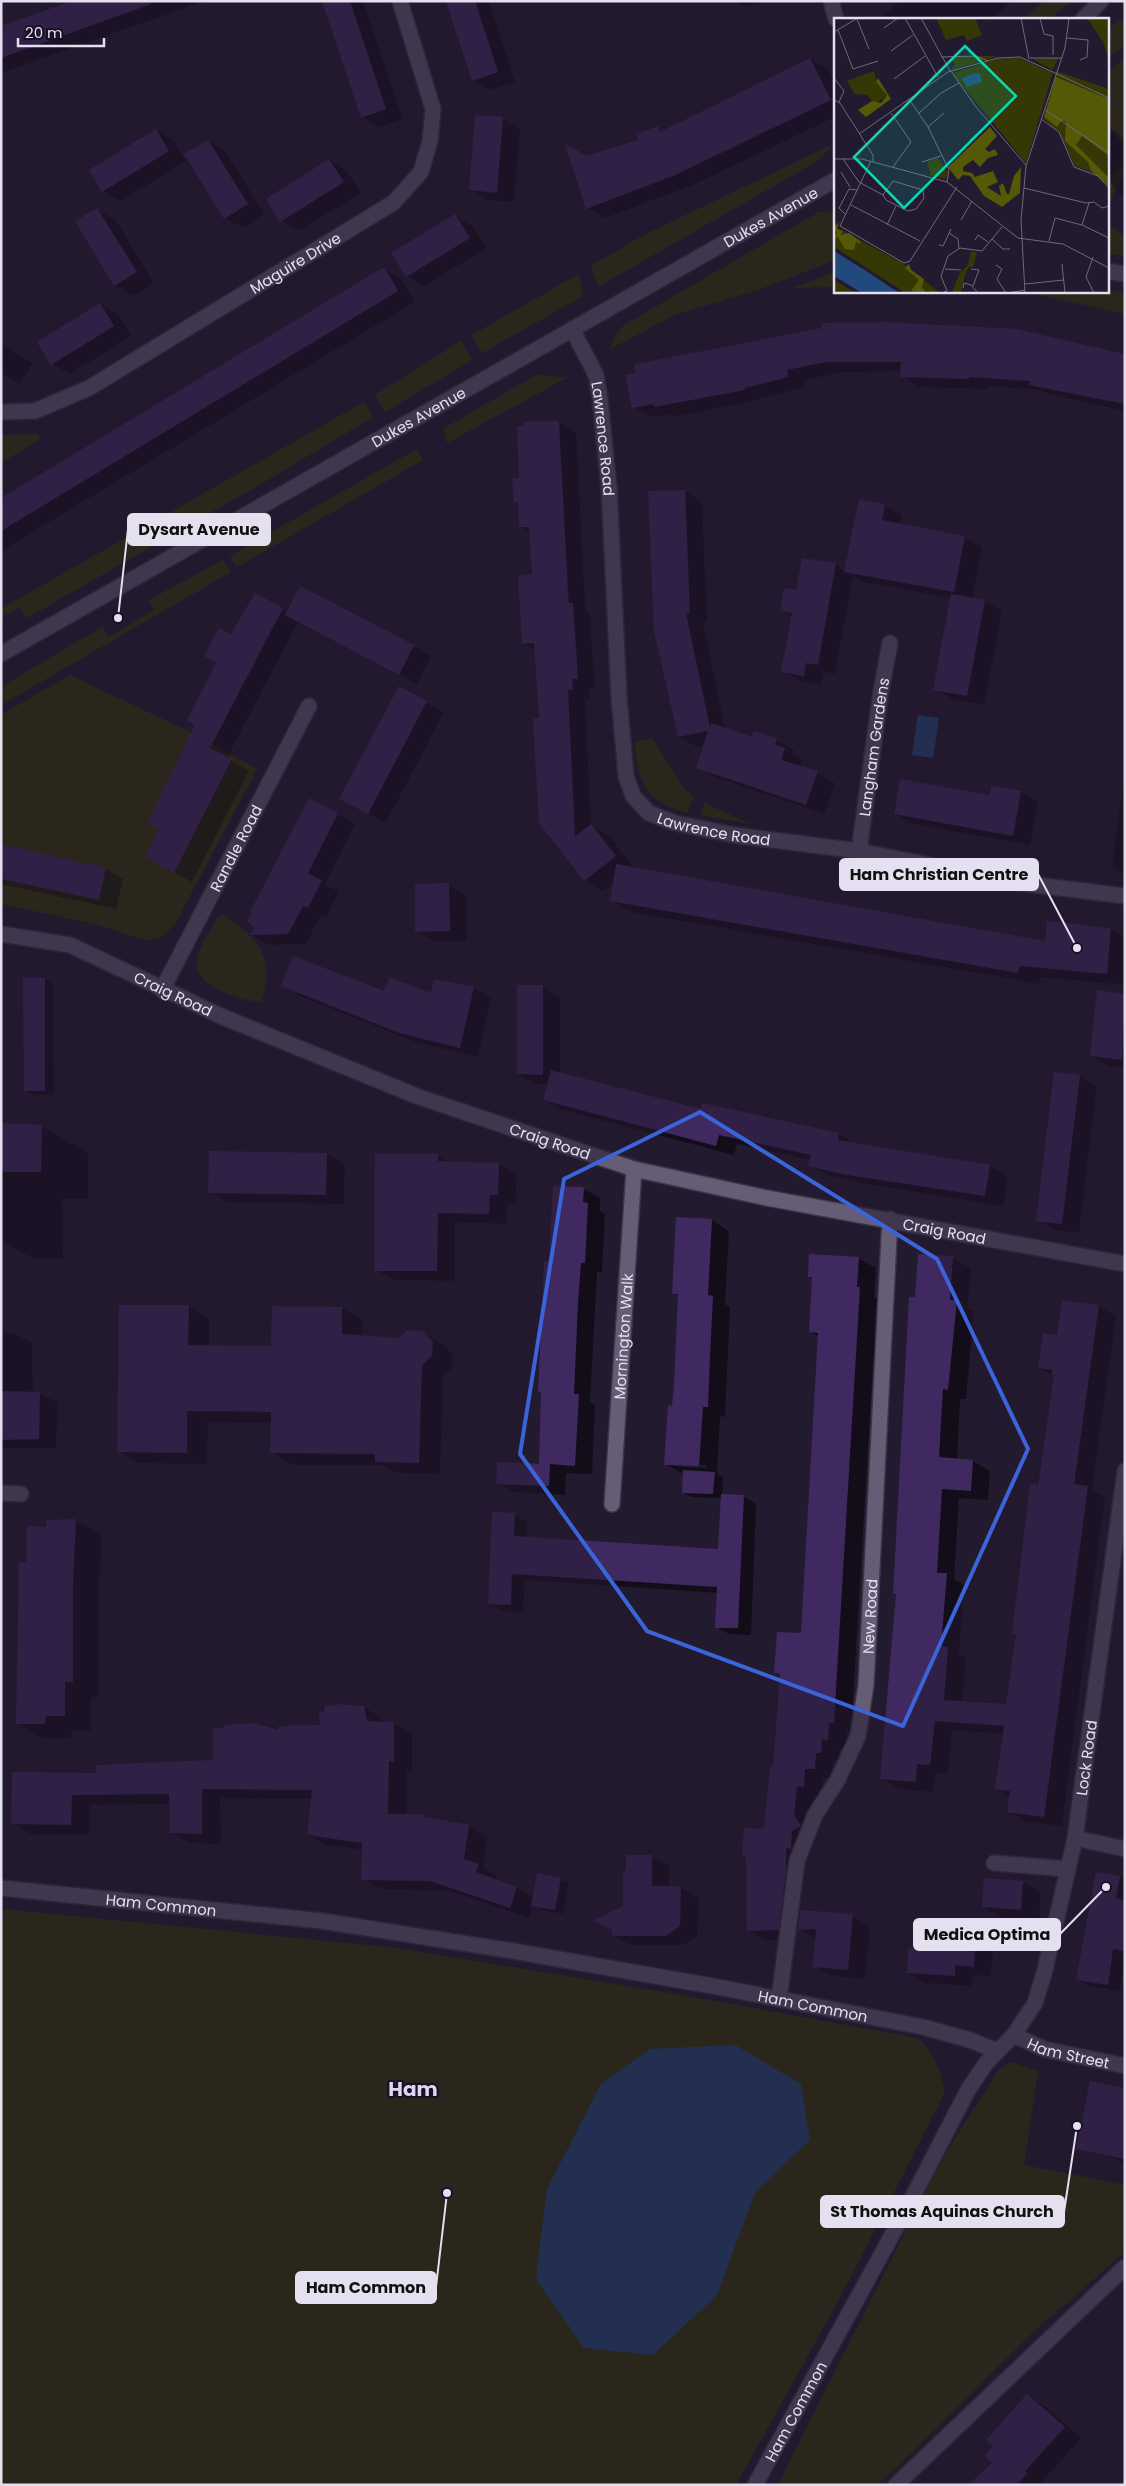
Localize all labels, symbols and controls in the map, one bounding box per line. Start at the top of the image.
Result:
scale bar [18,15,104,47]
inset map [834,18,1108,292]
text: 20 m [25,22,63,43]
street label: Dukes Avenue [719,182,821,252]
street label: Maguire Drive [246,227,345,298]
street label: Lawrence Road [587,380,620,496]
street label: Dukes Avenue [367,382,469,452]
callout: Dysart Avenue [128,514,270,545]
text: Dysart Avenue [138,518,260,541]
street label: Langham Gardens [853,676,894,818]
street label: Randle Road [204,801,267,895]
street label: Lawrence Road [654,807,772,850]
callout: Ham Christian Centre [840,859,1038,890]
text: Ham Christian Centre [850,863,1028,886]
street label: Craig Road [131,966,216,1021]
street label: Craig Road [507,1118,593,1164]
street label: Craig Road [901,1213,988,1249]
street label: Mornington Walk [608,1272,638,1400]
street label: New Road [857,1578,882,1655]
street label: Lock Road [1070,1719,1101,1797]
street label: Ham Common [105,1888,218,1921]
callout: Medica Optima [914,1919,1060,1950]
text: Medica Optima [924,1923,1050,1946]
street label: Ham Common [756,1985,870,2027]
street label: Ham Street [1024,2032,1112,2073]
district label: Ham [388,2075,438,2103]
callout: St Thomas Aquinas Church [821,2196,1064,2227]
text: St Thomas Aquinas Church [830,2200,1054,2223]
callout: Ham Common [296,2272,436,2303]
text: Ham Common [306,2276,426,2299]
street label: Ham Common [759,2357,831,2465]

